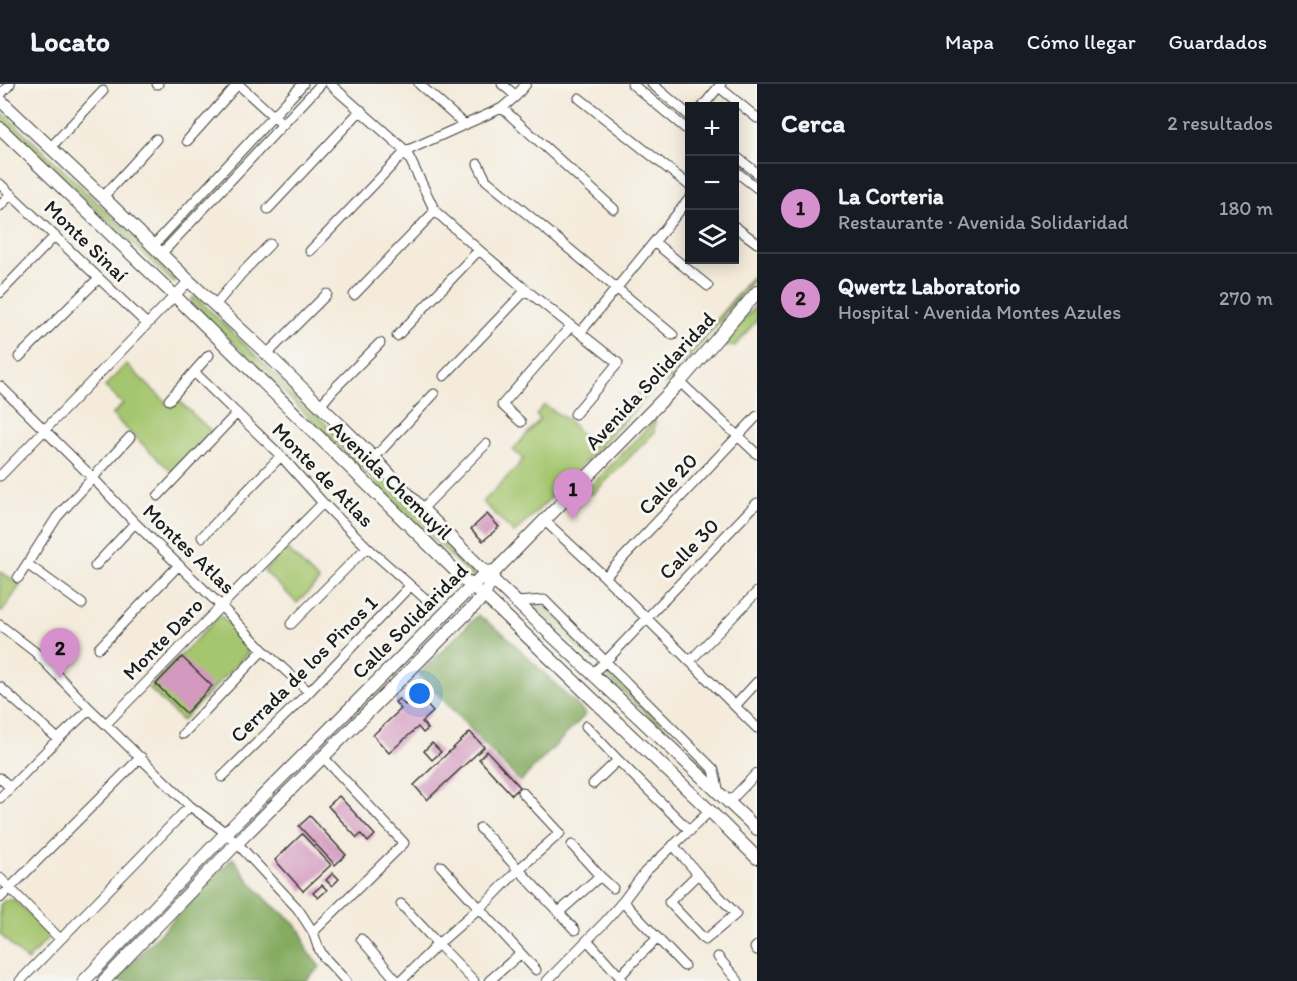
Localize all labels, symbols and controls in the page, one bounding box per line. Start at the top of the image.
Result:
text: Locato [30,24,110,58]
text: Mapa [945,29,994,54]
text: Cómo llegar [1027,29,1136,54]
text: Guardados [1169,29,1267,54]
map controls [685,102,739,264]
button: + [685,102,739,156]
text: Cerca [781,107,845,139]
text: 2 resultados [1167,111,1273,135]
button: − [685,156,739,210]
text: La Corteria [838,183,944,210]
street label: Monte Sinaí [39,194,134,287]
text: 1 [796,196,805,220]
text: 180 m [1219,196,1273,220]
button: layers [685,210,739,264]
text: Restaurante · Avenida Solidaridad [838,210,1128,234]
text: Qwertz Laboratorio [838,273,1020,300]
text: 2 [795,286,806,310]
text: 270 m [1219,286,1273,310]
text: Hospital · Avenida Montes Azules [838,300,1121,324]
street label: Avenida Solidaridad [579,307,720,455]
street label: Avenida Chemuyil [325,415,458,545]
street label: Monte de Atlas [267,417,379,532]
street label: Calle 20 [633,448,702,520]
pin: 1 [554,470,592,519]
street label: Montes Atlas [138,498,241,599]
street label: Calle 30 [653,513,724,584]
street label: Calle Solidaridad [346,557,473,684]
street label: Cerrada de los Pinos 1 [225,590,383,747]
street label: Monte Daro [117,592,208,685]
pin: 2 [40,628,80,678]
your location [405,679,434,708]

